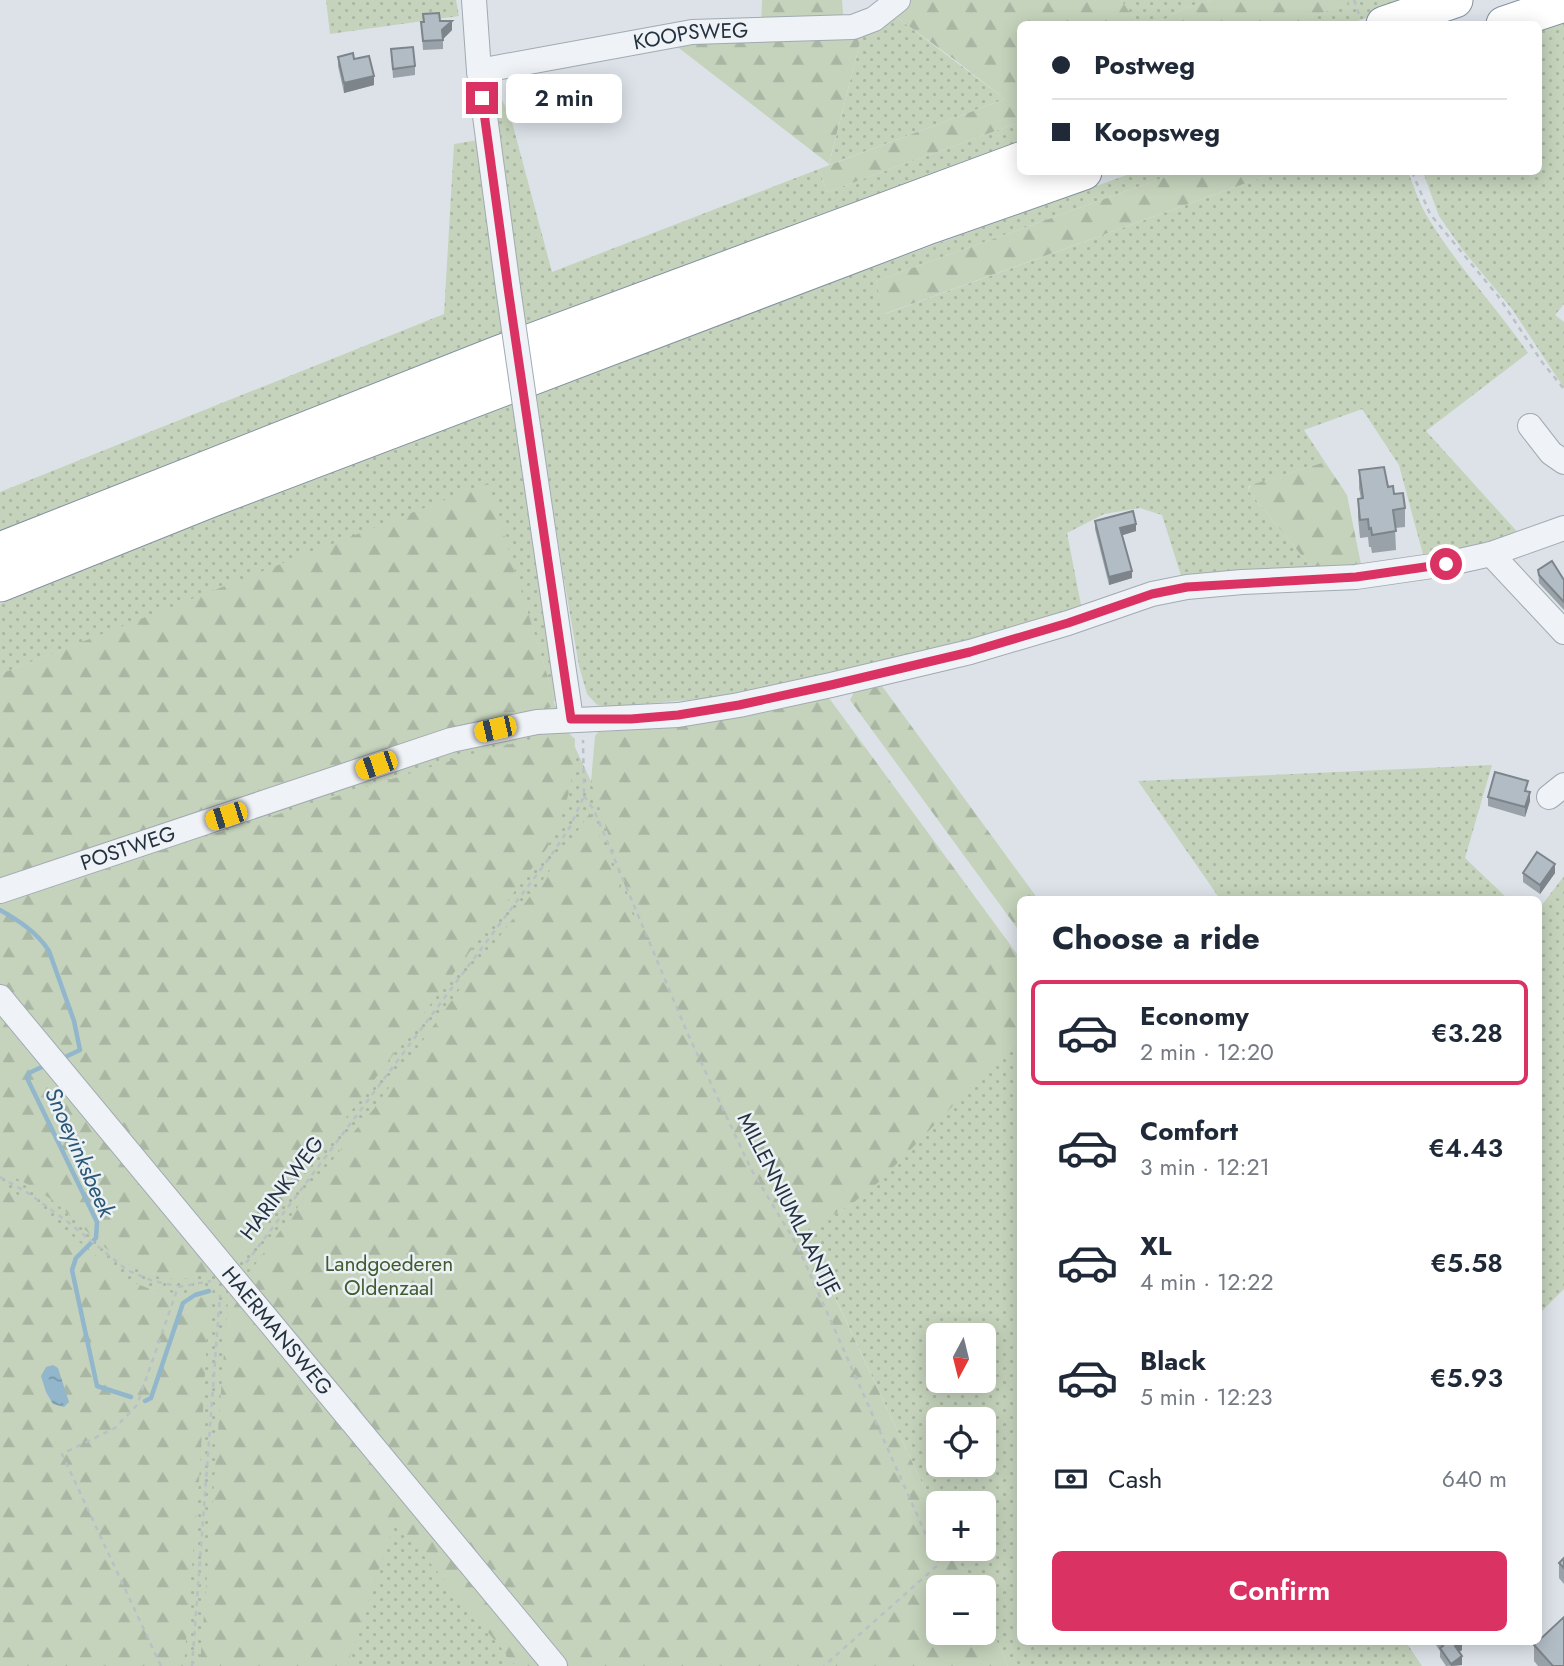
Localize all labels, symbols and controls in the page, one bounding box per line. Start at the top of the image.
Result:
street label: KOOPSWEG [631,15,749,57]
text: Postweg [1094,46,1195,84]
callout: 2 min [506,74,622,122]
text: 2 min [534,81,594,115]
route end [466,82,498,114]
text: Koopsweg [1094,113,1220,151]
route start [1430,548,1462,580]
car [473,714,518,744]
car [353,748,400,782]
car [203,800,250,832]
street label: POSTWEG [76,818,180,878]
text: Choose a ride [1052,915,1260,961]
text: Economy [1140,997,1249,1035]
icon: car [1056,1001,1119,1064]
text: €3.28 [1431,1014,1503,1052]
text: 2 min · 12:20 [1140,1035,1274,1069]
water label: Snoeyinksbeek [36,1082,124,1223]
street label: MILLENNIUMLAANTJE [730,1107,848,1301]
text: Comfort [1140,1112,1238,1150]
icon: car [1056,1116,1119,1179]
text: €4.43 [1428,1129,1503,1167]
street label: HARINKWEG [233,1130,331,1246]
text: 3 min · 12:21 [1140,1150,1270,1184]
text: XL [1140,1227,1172,1265]
icon: car [1056,1231,1119,1294]
text: €5.58 [1431,1244,1503,1282]
park label: Landgoederen Oldenzaal [325,1249,453,1303]
street label: HAERMANSWEG [215,1260,340,1402]
text: 4 min · 12:22 [1140,1265,1274,1299]
north arrow [926,1323,996,1393]
map controls [926,1323,996,1645]
text: Black [1140,1342,1206,1380]
icon: car [1056,1346,1119,1409]
text: €5.93 [1430,1359,1503,1397]
text: 5 min · 12:23 [1140,1380,1273,1414]
button: locate [926,1407,996,1477]
icon: cash [1052,1460,1090,1498]
text: Cash [1108,1460,1162,1498]
text: 640 m [1442,1462,1507,1496]
button: + [926,1491,996,1561]
button: Confirm [1052,1551,1507,1631]
button: − [926,1575,996,1645]

